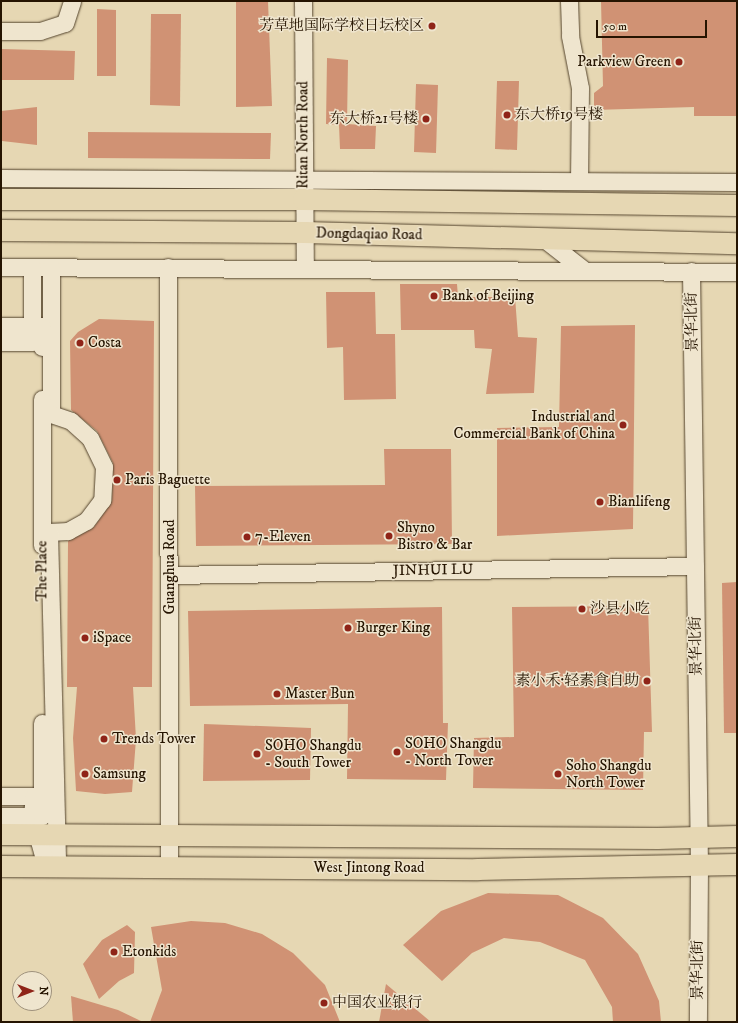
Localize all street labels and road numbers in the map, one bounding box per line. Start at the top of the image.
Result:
street label: Ritan North Road [294,81,312,189]
street label: Dongdaqiao Road [316,224,422,244]
street label: 景华北街 [682,292,702,352]
street label: Guanghua Road [161,520,179,614]
street label: The Place [33,541,51,601]
street label: JINHUI LU [393,560,473,580]
street label: 景华北街 [686,616,706,676]
street label: West Jintong Road [313,859,425,877]
street label: 景华北街 [689,940,707,1000]

